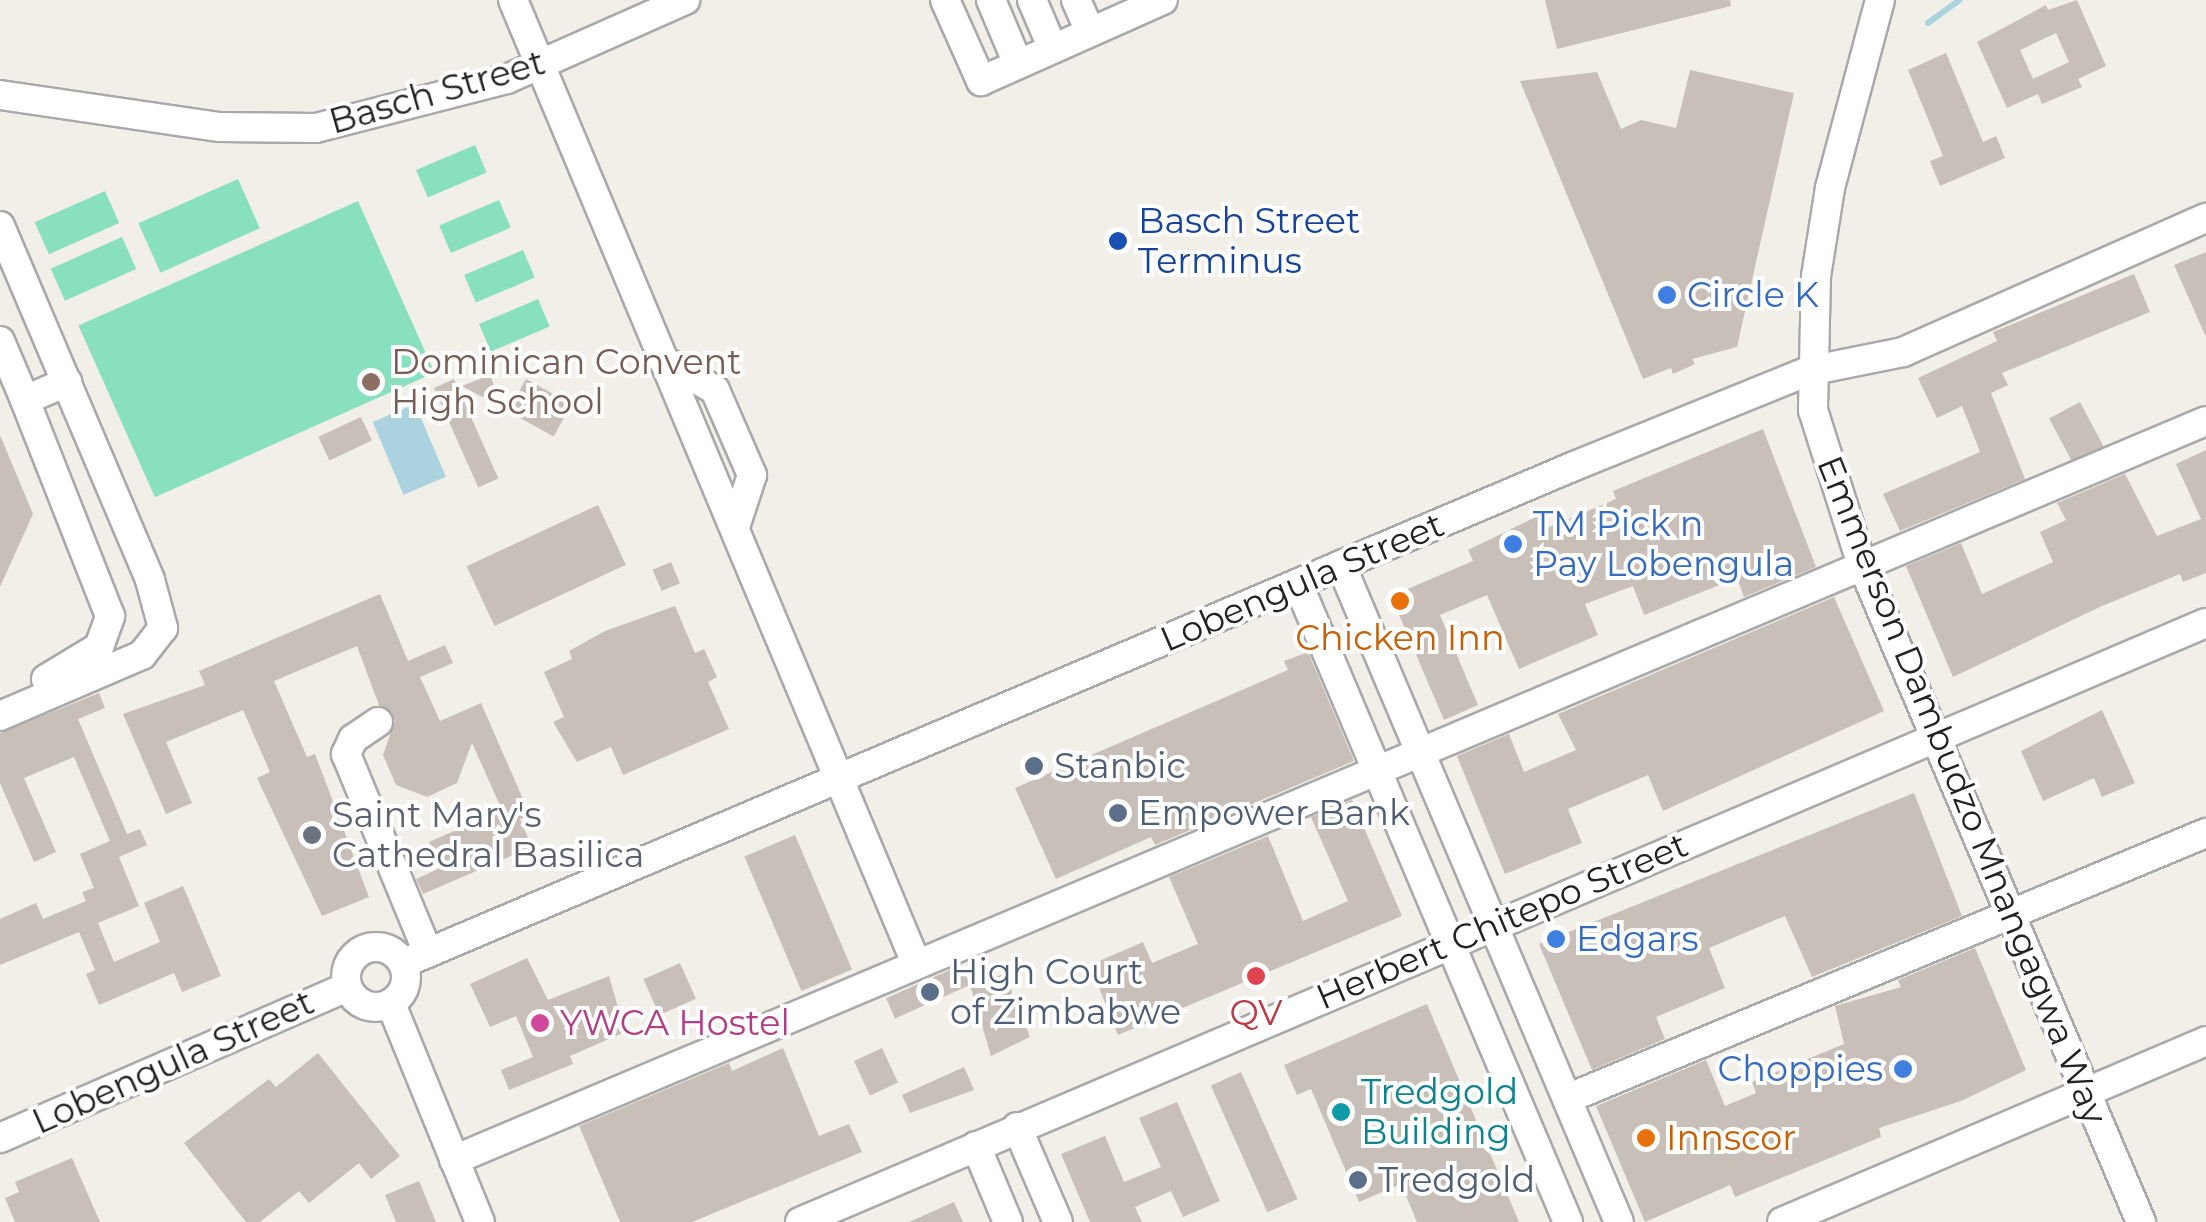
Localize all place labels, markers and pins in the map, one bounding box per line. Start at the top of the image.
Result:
place label: Basch Street Terminus [1138,200,1360,282]
marker: Basch Street Terminus [1107,230,1129,252]
place label: Circle K [1687,274,1819,316]
marker: Circle K [1656,284,1678,306]
place label: Dominican Convent High School [391,341,741,423]
marker: Dominican Convent High School [360,371,382,393]
place label: TM Pick n Pay Lobengula [1533,503,1794,585]
marker: TM Pick n Pay Lobengula [1502,533,1524,555]
marker: Chicken Inn [1389,590,1411,612]
place label: Chicken Inn [1295,617,1505,659]
place label: Stanbic [1054,745,1186,787]
marker: Stanbic [1023,755,1045,777]
place label: Empower Bank [1138,792,1410,834]
place label: Saint Mary's Cathedral Basilica [332,794,645,876]
marker: Empower Bank [1107,802,1129,824]
marker: Saint Mary's Cathedral Basilica [301,824,323,846]
place label: Edgars [1576,918,1699,960]
marker: Edgars [1545,928,1567,950]
place label: High Court of Zimbabwe [950,951,1181,1033]
marker: QV [1245,965,1267,987]
marker: High Court of Zimbabwe [919,981,941,1003]
place label: QV [1229,992,1283,1034]
place label: YWCA Hostel [560,1002,790,1044]
marker: YWCA Hostel [529,1012,551,1034]
place label: Choppies [1717,1048,1883,1090]
marker: Choppies [1892,1058,1914,1080]
place label: Tredgold Building [1361,1071,1518,1153]
marker: Tredgold Building [1330,1101,1352,1123]
place label: Innscor [1666,1117,1796,1159]
marker: Innscor [1635,1127,1657,1149]
place label: Tredgold [1378,1159,1535,1201]
marker: Tredgold [1347,1169,1369,1191]

